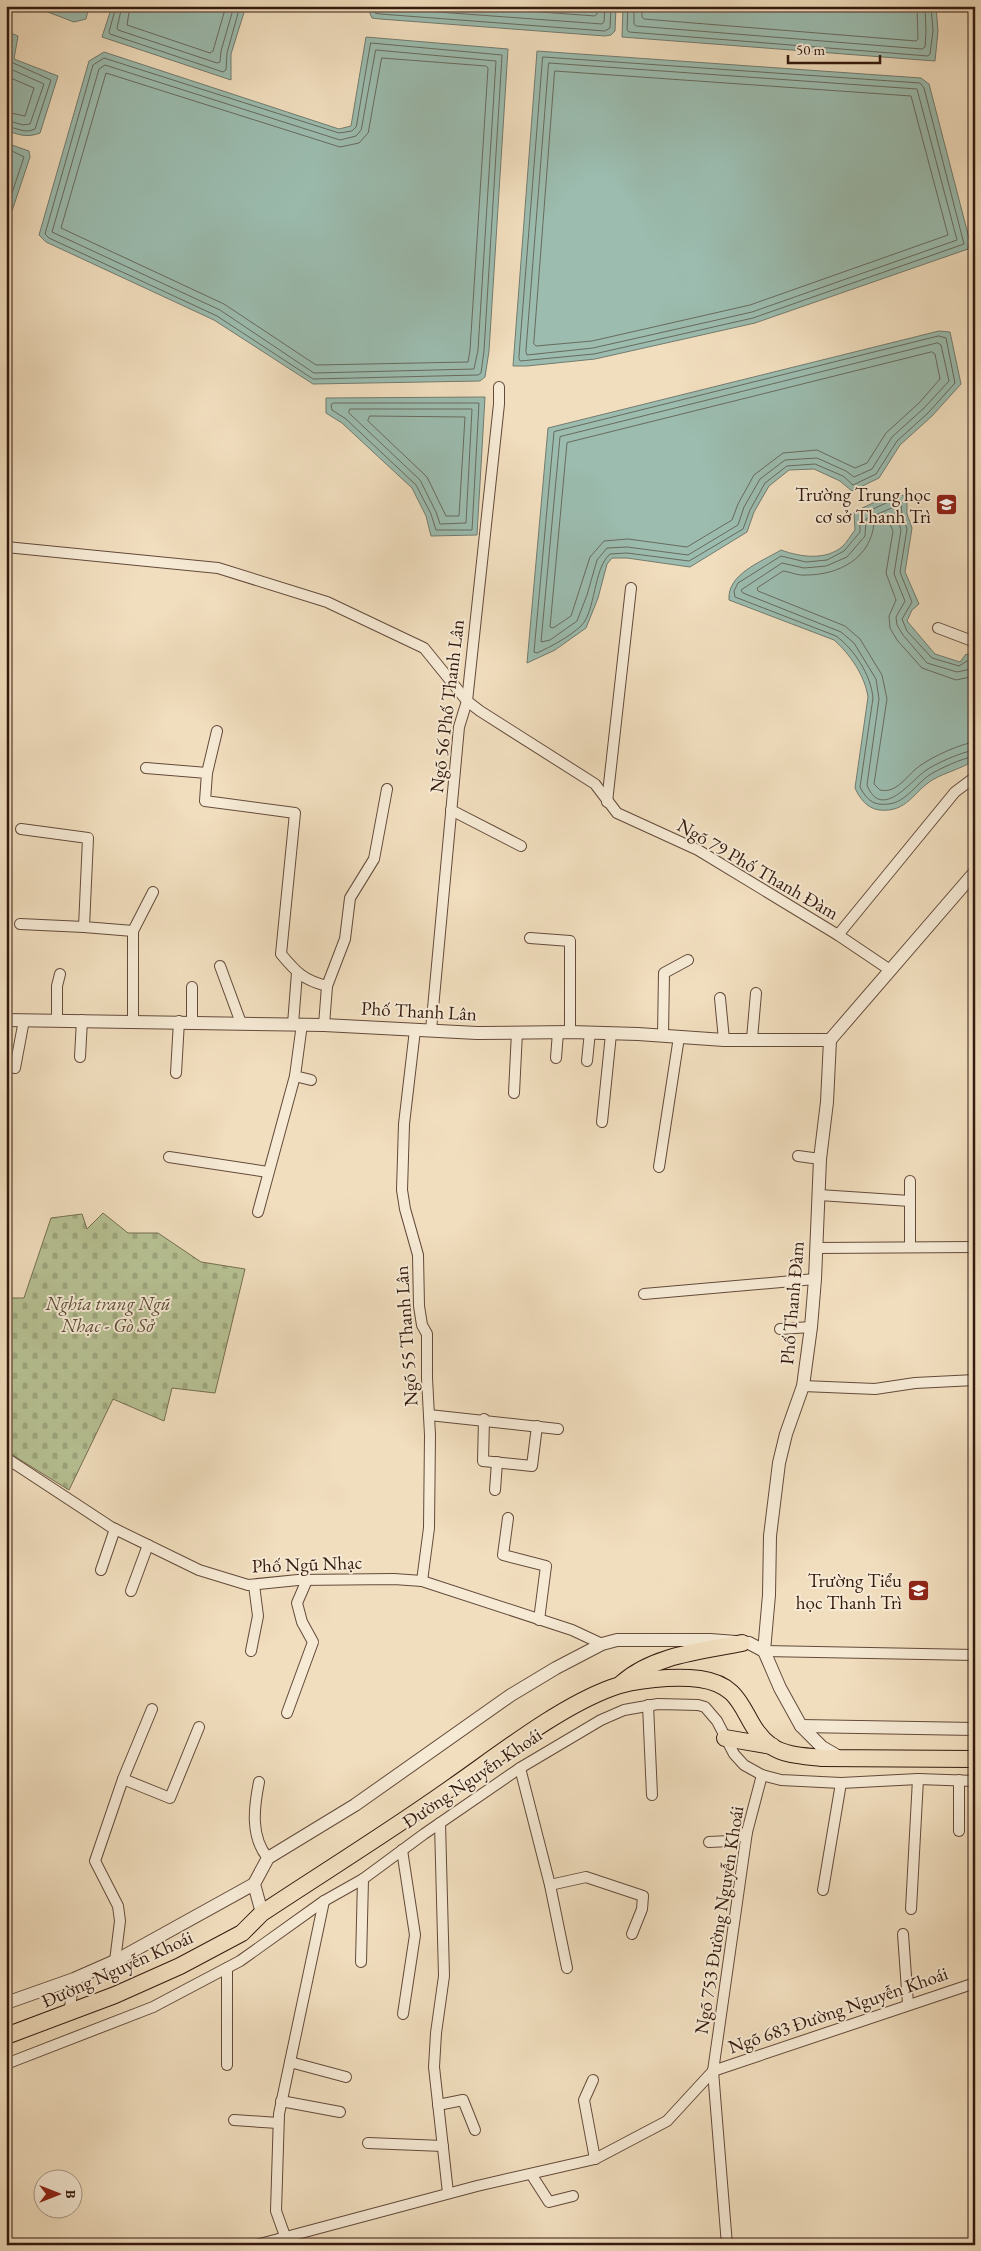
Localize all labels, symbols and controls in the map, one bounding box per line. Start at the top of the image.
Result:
scale bar [788,32,881,64]
text: 50 m [796,40,825,59]
place label: Trường Trung học cơ sở Thanh Trì [795,482,931,529]
school or university icon: Trường Trung học cơ sở Thanh Trì [935,493,959,517]
street label: Ngõ 56 Phố Thanh Lân [424,618,470,794]
street label: Ngõ 79 Phố Thanh Đàm [673,813,843,926]
street label: Phố Thanh Lân [360,995,478,1027]
street label: Phố Thanh Đàm [774,1240,810,1366]
street label: Ngõ 55 Thanh Lân [389,1265,423,1407]
park label: Nghĩa trang Ngũ Nhạc - Gò Sở [45,1291,171,1338]
street label: Phố Ngũ Nhạc [251,1550,363,1578]
place label: Trường Tiểu học Thanh Trì [796,1568,902,1615]
school or university icon: Trường Tiểu học Thanh Trì [906,1579,930,1603]
street label: Đường Nguyễn Khoái [397,1722,547,1834]
street label: Ngõ 753 Đường Nguyễn Khoái [689,1804,749,2036]
street label: Đường Nguyễn Khoái [37,1924,197,2014]
street label: Ngõ 683 Đường Nguyễn Khoái [725,1961,951,2059]
north arrow [32,2168,82,2218]
text: B [62,2190,80,2199]

